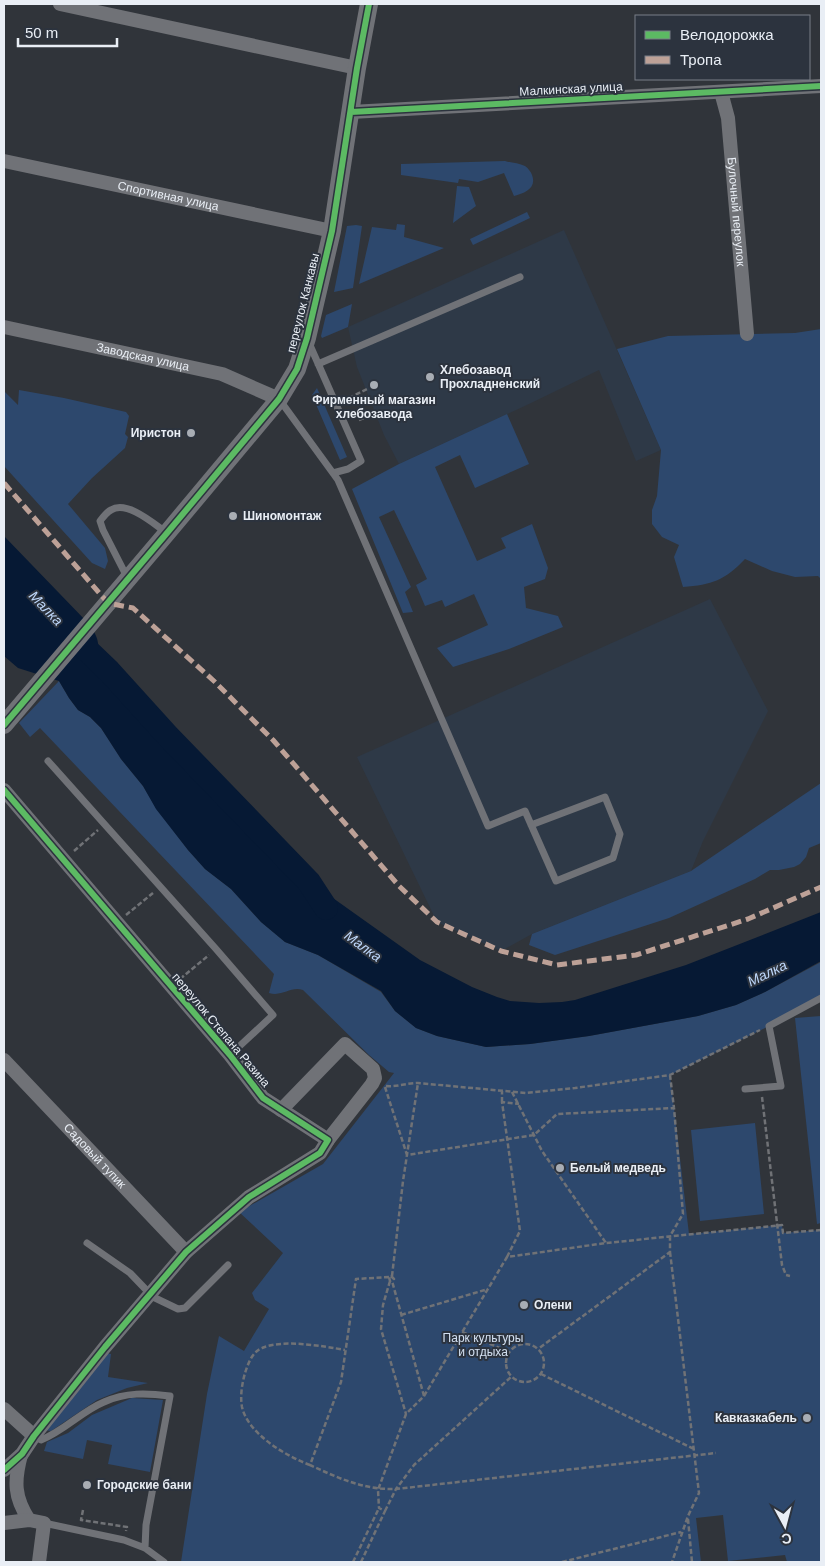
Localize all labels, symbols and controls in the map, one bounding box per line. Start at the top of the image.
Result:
scale bar [18,15,116,47]
legend [635,15,810,80]
text: 50 m [25,24,58,41]
text: Велодорожка [680,26,774,43]
text: Тропа [680,51,722,68]
street label: Малкинская улица [519,79,623,99]
street label: Булочный переулок [724,156,748,268]
street label: Спортивная улица [116,178,220,214]
street label: переулок Канкавы [284,252,322,354]
street label: Заводская улица [95,340,191,374]
place label: Хлебозавод Прохладненский [440,363,540,391]
marker: Хлебозавод Прохладненский [424,371,436,383]
marker: Фирменный магазин хлебозавода [368,379,380,391]
place label: Фирменный магазин хлебозавода [312,393,436,421]
place label: Иристон [131,426,181,440]
marker: Иристон [185,427,197,439]
place label: Шиномонтаж [243,509,322,523]
marker: Шиномонтаж [227,510,239,522]
water label: Малка [26,587,66,629]
water label: Малка [341,927,385,965]
water label: Малка [745,957,789,989]
street label: переулок Степана Разина [169,970,273,1090]
street label: Садовый тупик [61,1120,129,1192]
place label: Белый медведь [570,1161,666,1175]
marker: Белый медведь [554,1162,566,1174]
place label: Олени [534,1298,572,1312]
marker: Олени [518,1299,530,1311]
park label: Парк культуры и отдыха [443,1331,523,1359]
place label: Кавказкабель [715,1411,797,1425]
marker: Кавказкабель [801,1412,813,1424]
place label: Городские бани [97,1478,191,1492]
marker: Городские бани [81,1479,93,1491]
north arrow [760,1501,810,1551]
text: С [781,1530,793,1547]

